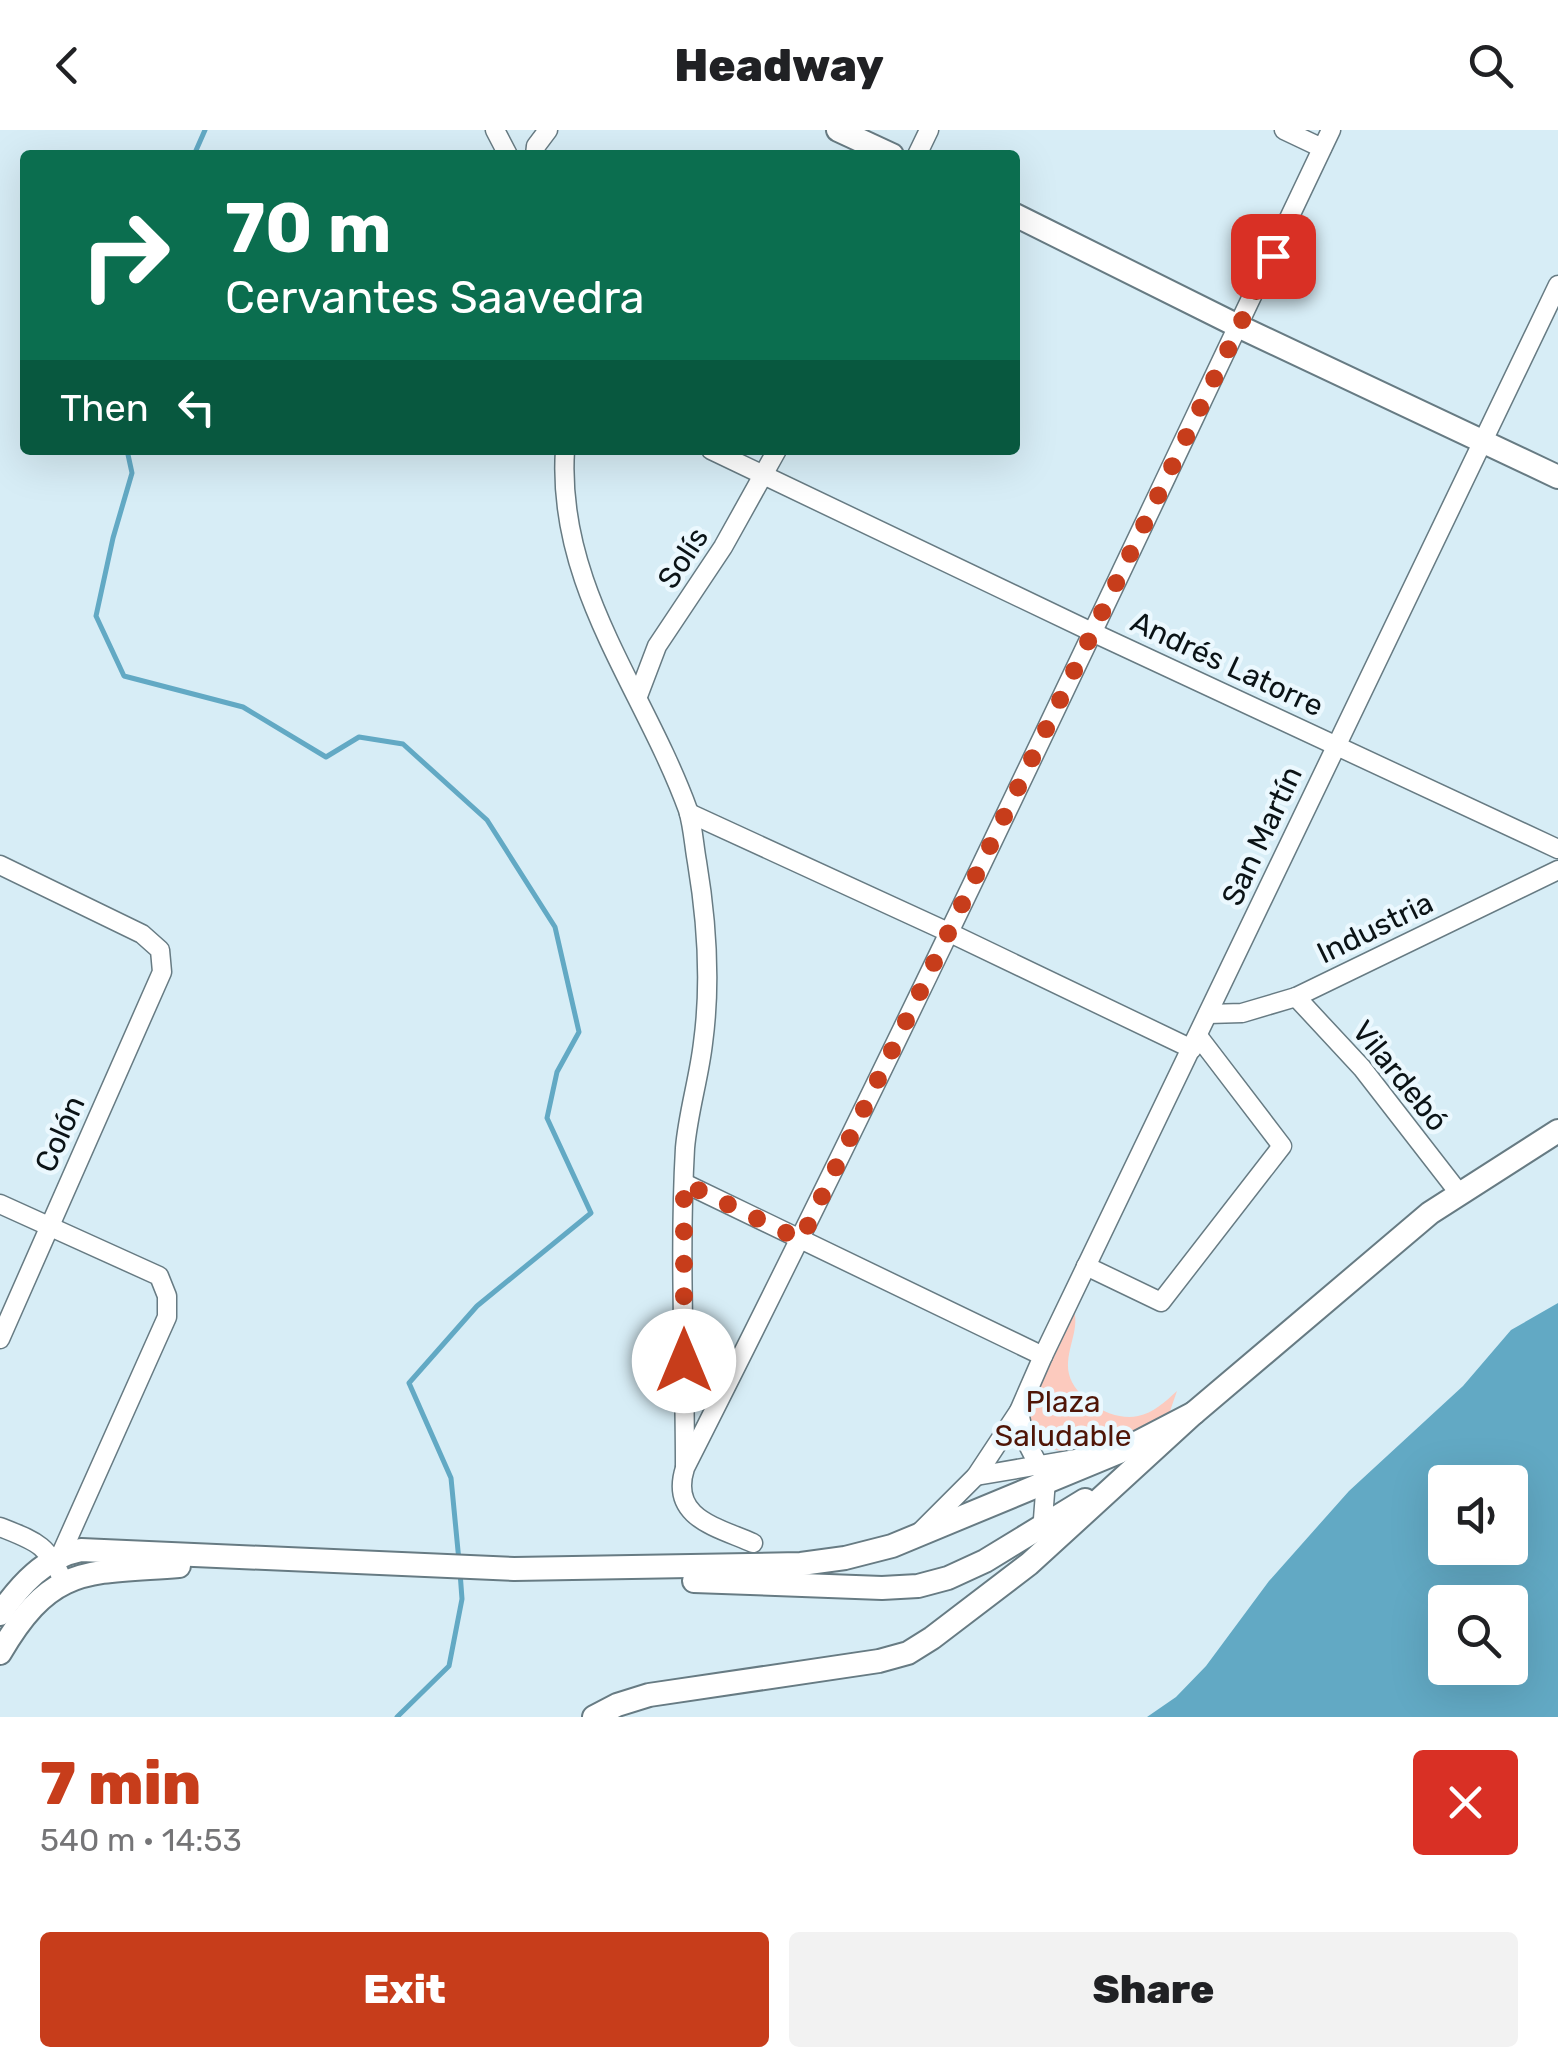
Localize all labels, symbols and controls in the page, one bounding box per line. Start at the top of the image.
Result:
icon: back [40,38,95,93]
icon: search [1463,38,1518,93]
text: Headway [674,39,884,92]
text: 70 m [225,187,392,270]
icon: right [60,190,190,320]
pin [1231,214,1316,299]
icon: arrive [1246,229,1301,284]
text: Cervantes Saavedra [225,271,645,324]
icon: left [169,380,224,435]
text: Then [60,385,149,431]
street label: Solís [650,521,716,595]
street label: Andrés Latorre [1125,604,1329,724]
street label: San Martín [1214,761,1310,911]
street label: Industria [1311,885,1439,971]
street label: Vilardebó [1345,1014,1455,1138]
street label: Colón [27,1090,93,1178]
position arrow [632,1309,736,1413]
park label: Plaza Saludable [995,1384,1131,1454]
map controls [1428,1465,1528,1685]
button: sound [1428,1465,1528,1565]
button: search [1428,1585,1528,1685]
text: 7 min [40,1748,201,1819]
button: close [1413,1750,1518,1855]
text: 540 m · 14:53 [40,1821,242,1859]
button: Exit [40,1932,769,2047]
button: Share [789,1932,1518,2047]

